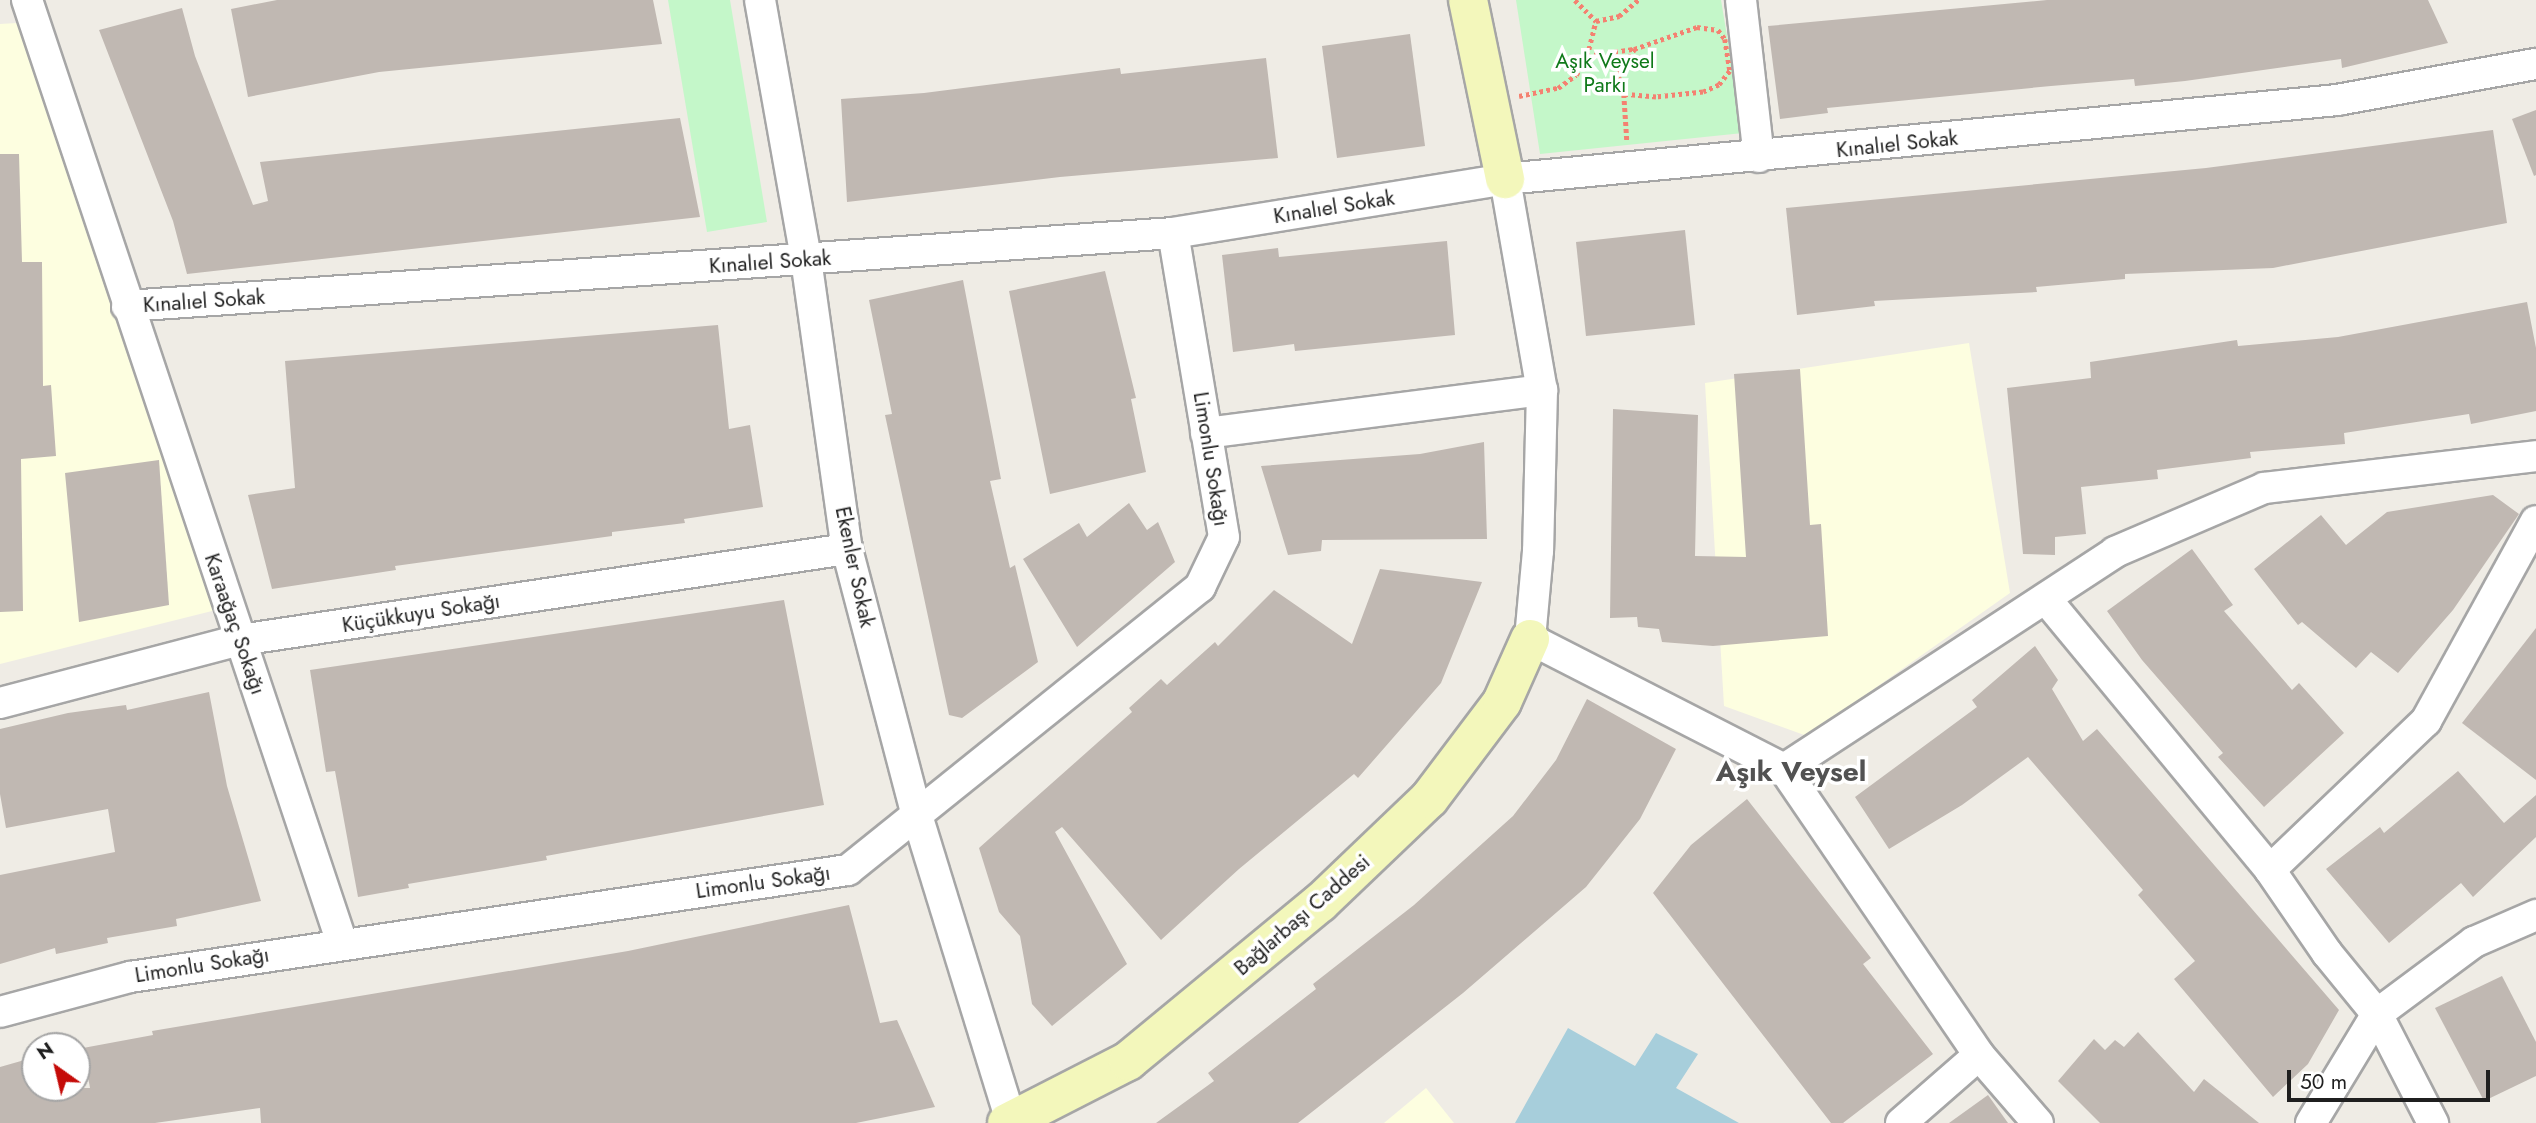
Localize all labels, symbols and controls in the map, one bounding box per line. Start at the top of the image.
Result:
park label: Aşık Veysel Parkı [1555,48,1655,98]
street label: Kınalıel Sokak [1835,125,1959,163]
street label: Kınalıel Sokak [1272,185,1396,229]
street label: Kınalıel Sokak [708,245,832,279]
street label: Kınalıel Sokak [142,284,266,318]
street label: Limonlu Sokağı [1188,390,1234,528]
street label: Ekenler Sokak [830,504,880,630]
street label: Karaağaç Sokağı [199,550,271,698]
street label: Küçükkuyu Sokağı [340,588,502,638]
district label: Aşık Veysel [1716,755,1866,789]
street label: Bağlarbaşı Caddesi [1229,849,1375,981]
street label: Limonlu Sokağı [694,860,832,904]
street label: Limonlu Sokağı [133,942,271,988]
north arrow [21,1032,91,1102]
text: N [31,1035,59,1066]
scale bar [2291,1056,2494,1100]
text: 50 m [2300,1067,2347,1097]

